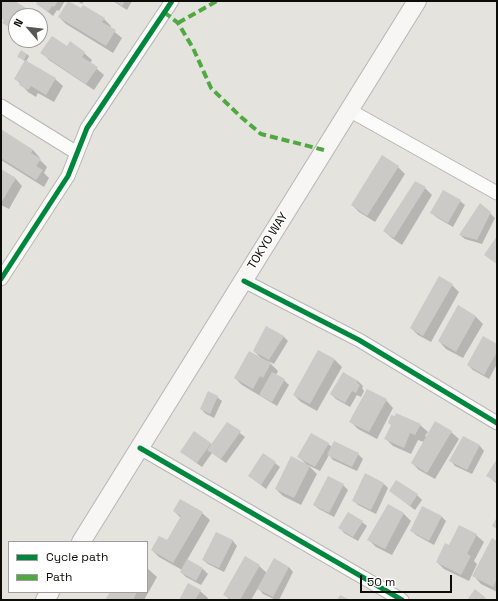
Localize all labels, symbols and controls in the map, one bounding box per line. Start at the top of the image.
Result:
north arrow [8,8,48,48]
text: N [10,16,26,29]
street label: TOKYO WAY [245,210,291,272]
legend [8,541,148,593]
text: Cycle path [46,549,108,565]
scale bar [362,567,454,593]
text: Path [46,569,72,585]
text: 50 m [367,574,395,590]

